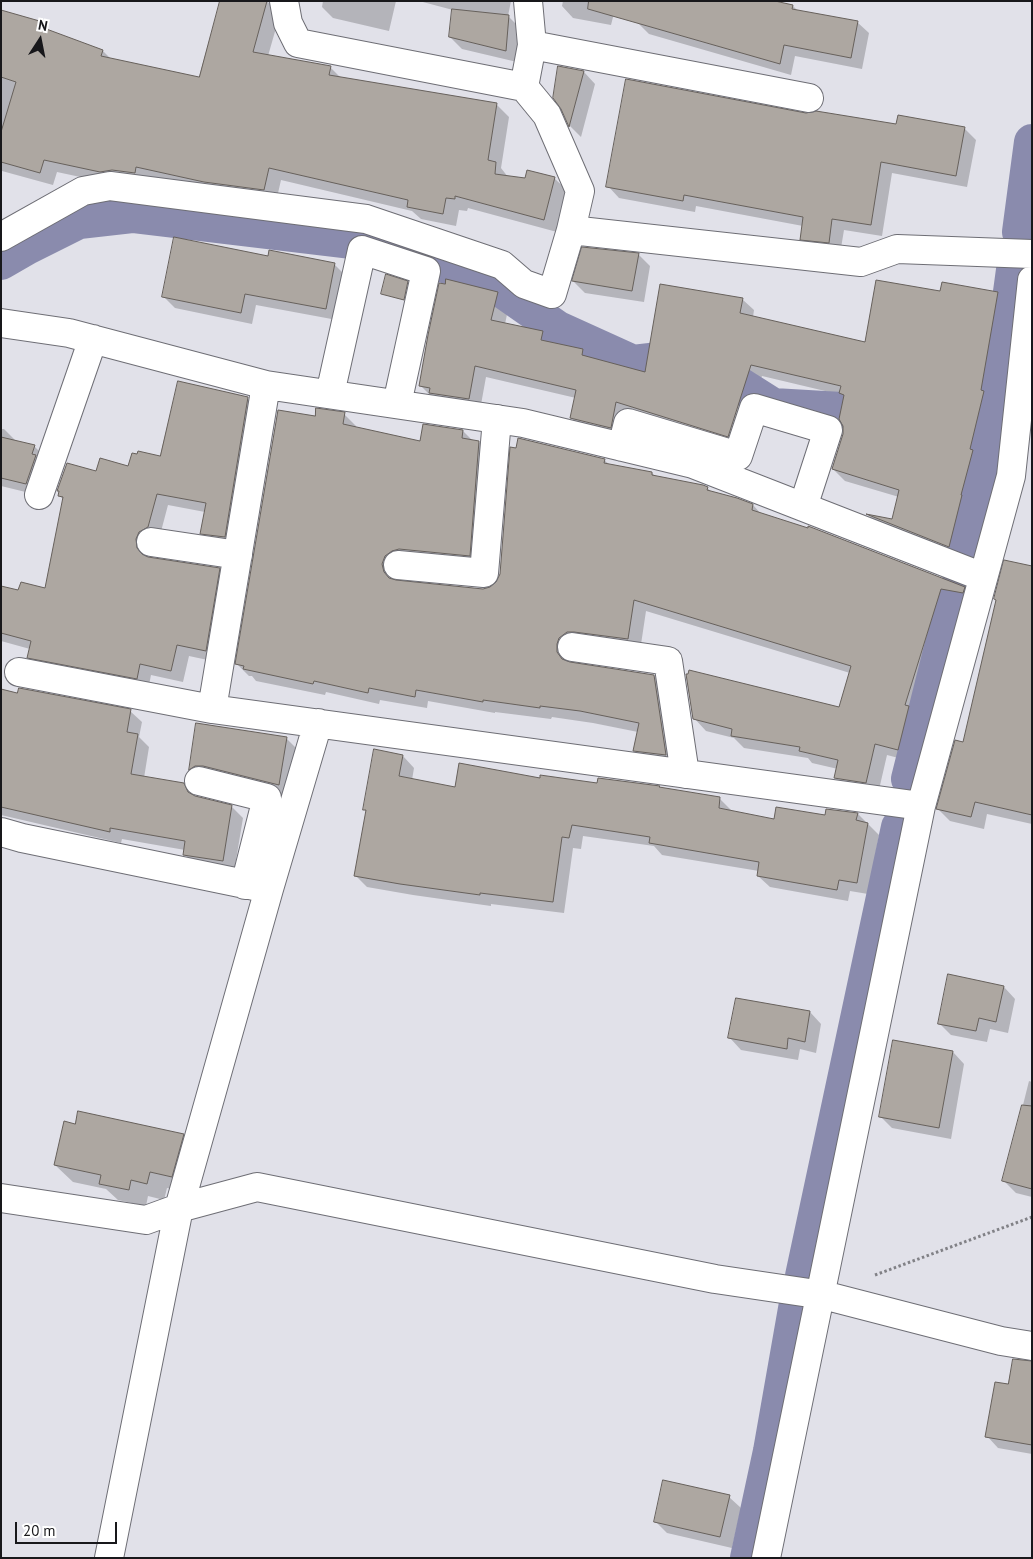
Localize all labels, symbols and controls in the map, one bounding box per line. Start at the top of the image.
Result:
north arrow [15,15,65,65]
text: N [37,16,49,35]
scale bar [18,1512,120,1544]
text: 20 m [23,1521,56,1540]

